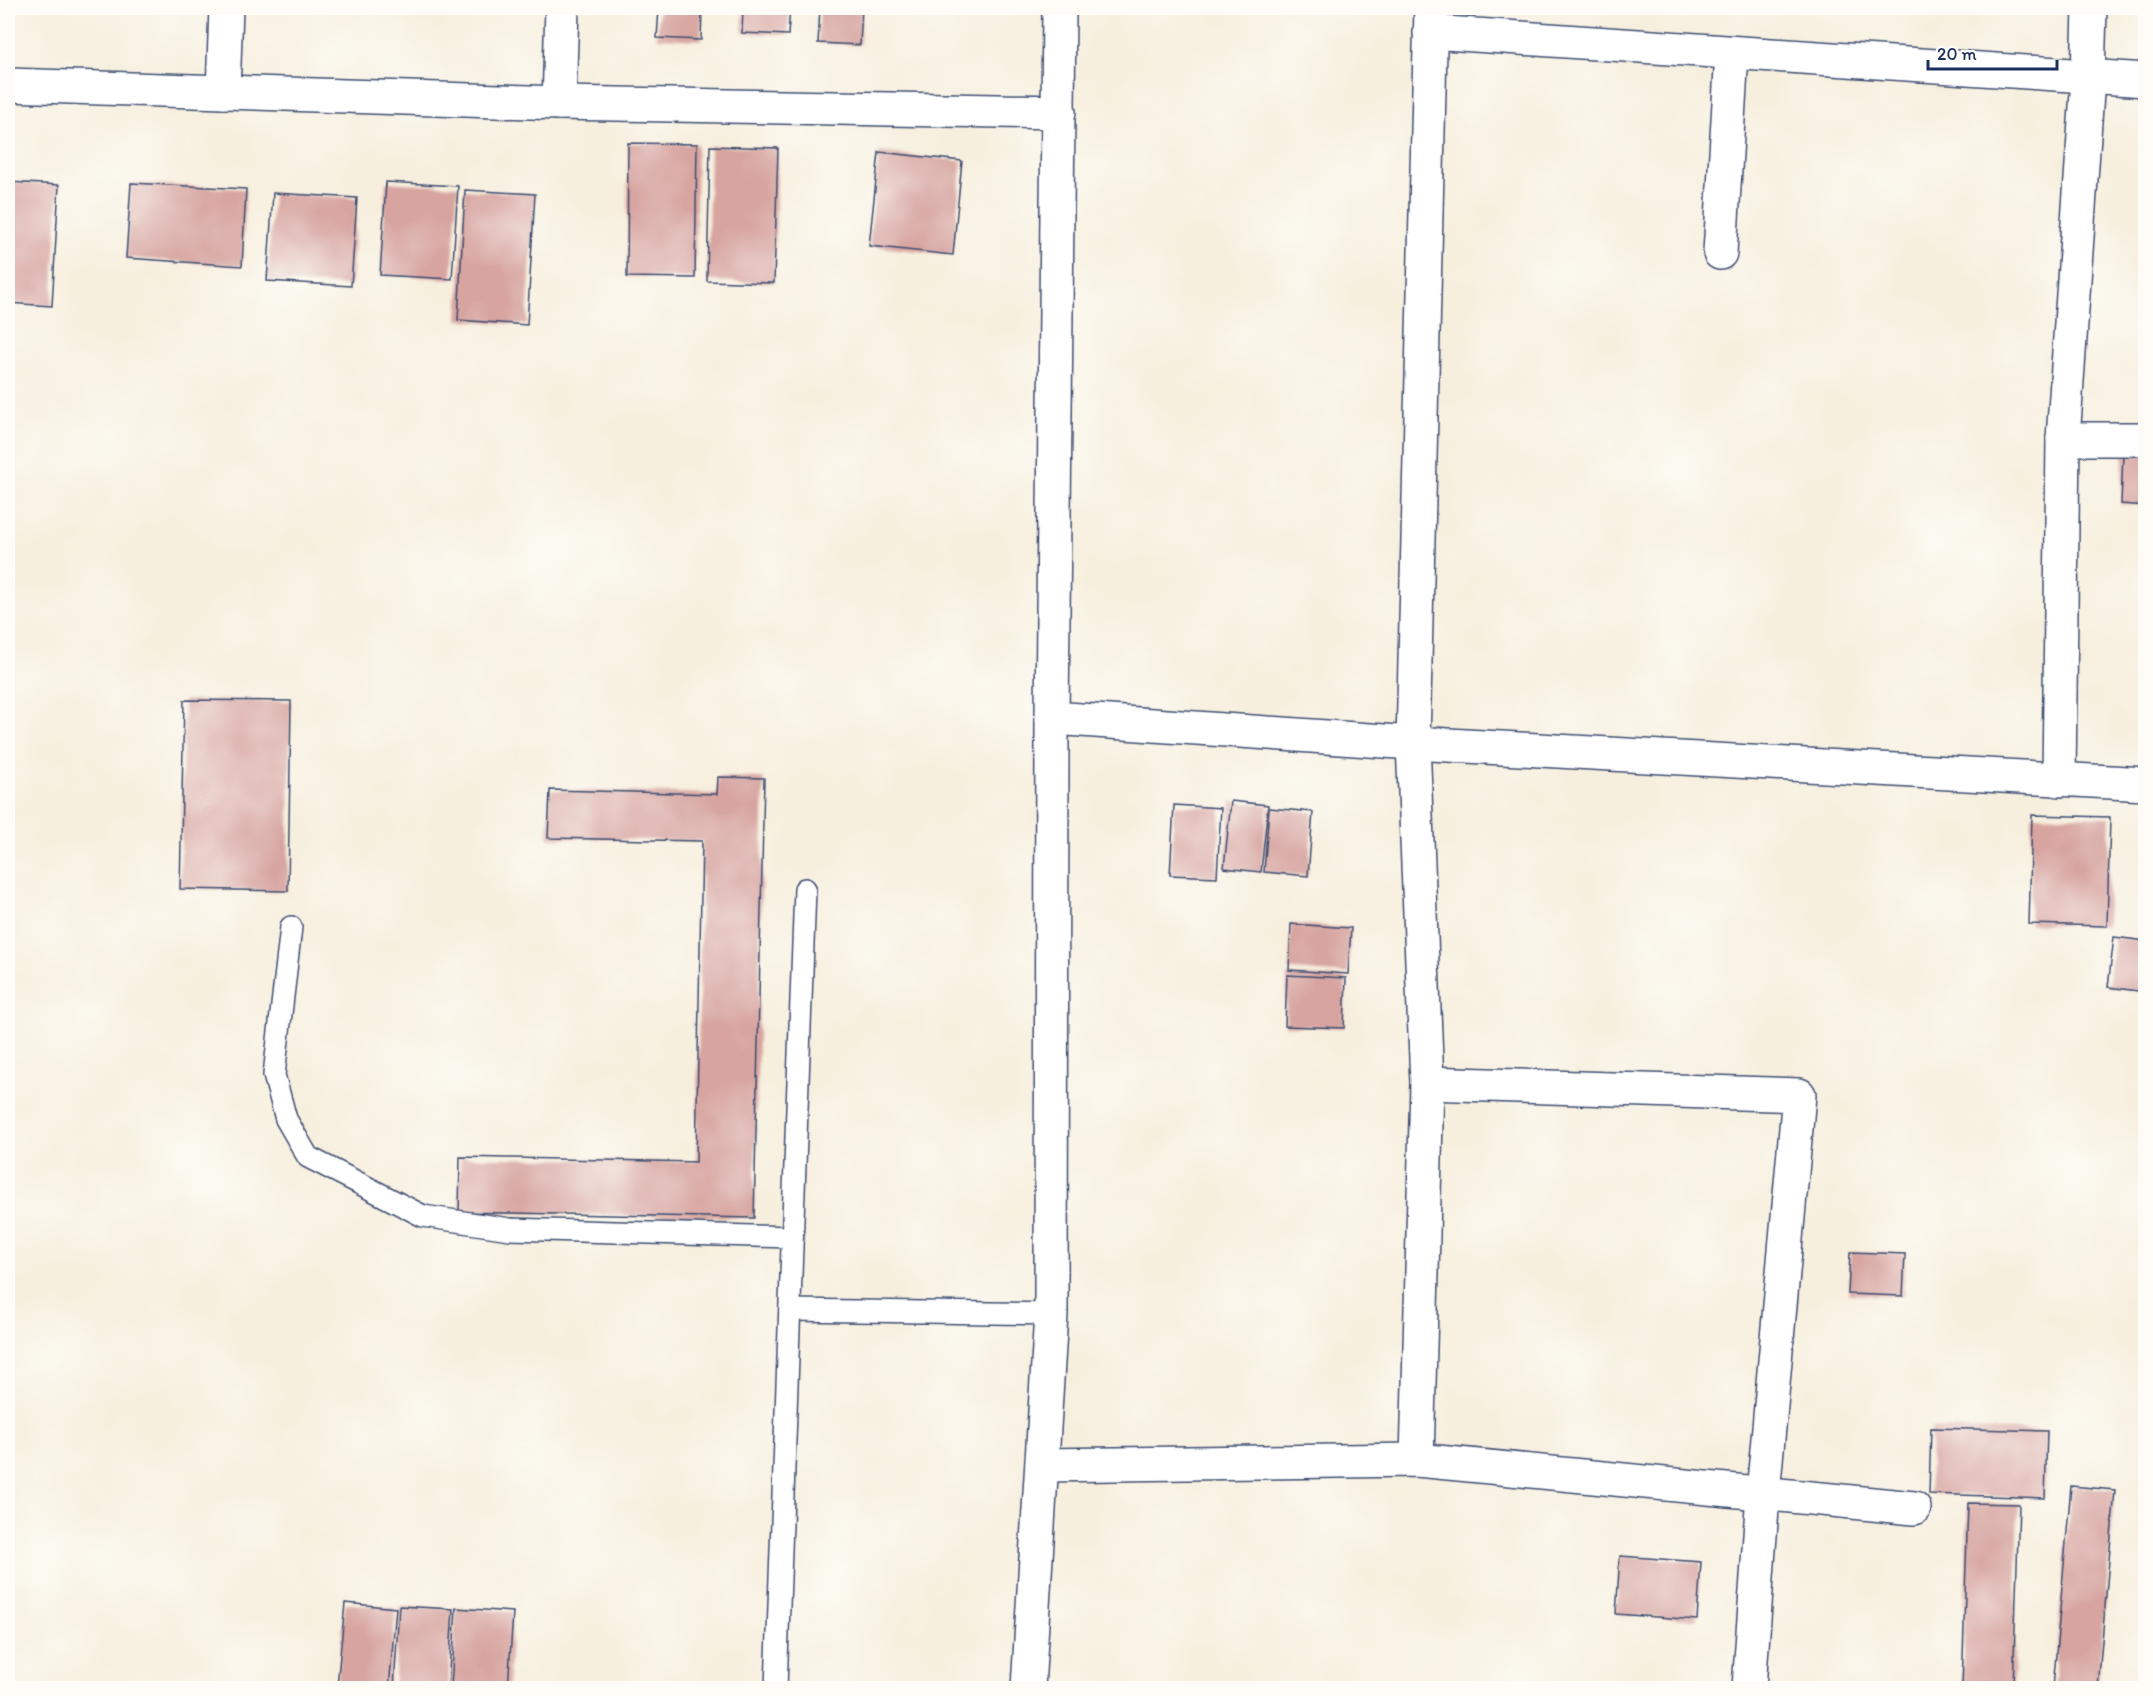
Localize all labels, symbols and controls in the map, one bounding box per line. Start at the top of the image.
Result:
scale bar [1928,33,2057,71]
text: 20 m [1937,43,1977,65]

